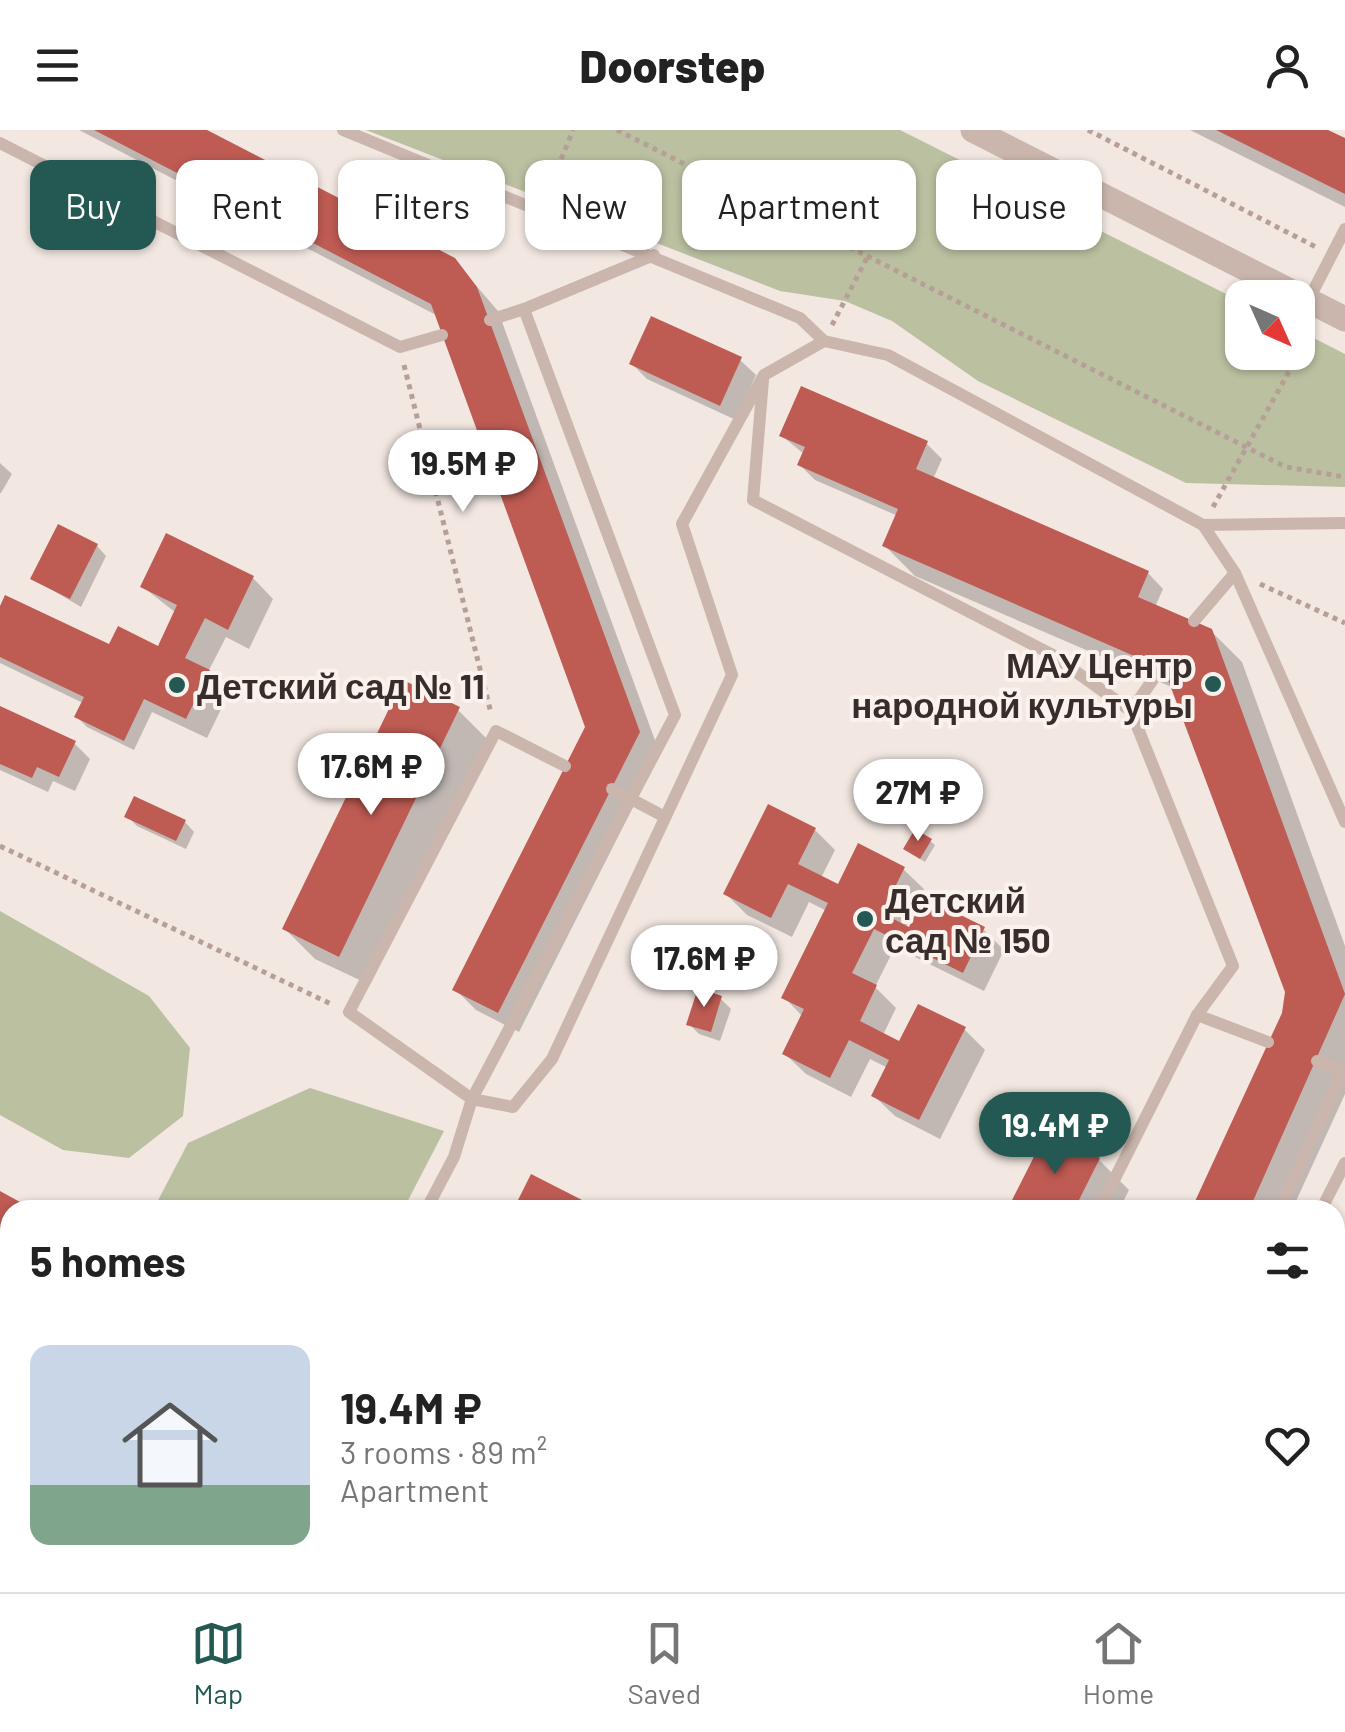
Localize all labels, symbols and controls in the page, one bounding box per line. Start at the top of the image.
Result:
icon: menu [30,38,85,93]
text: Doorstep [580,38,765,92]
icon: person [1260,38,1315,93]
chip: Buy [30,160,156,250]
chip: Rent [176,160,318,250]
chip: Filters [338,160,505,250]
chip: New [525,160,662,250]
chip: Apartment [682,160,916,250]
chip: House [936,160,1102,250]
north arrow [1225,280,1315,370]
map controls [1225,280,1315,370]
pin: 19.5M ₽ [371,430,555,515]
text: 19.5M ₽ [410,443,516,481]
place label: МАУ Центр народной культуры [851,643,1193,725]
place label: Детский сад № 11 [197,664,485,706]
marker: МАУ Центр народной культуры [1202,673,1224,695]
marker: Детский сад № 11 [166,674,188,696]
pin: 17.6M ₽ [279,733,463,818]
text: 17.6M ₽ [320,746,422,784]
pin: 27M ₽ [848,759,988,844]
text: 27M ₽ [875,772,961,810]
place label: Детский сад № 150 [885,878,1051,960]
marker: Детский сад № 150 [854,908,876,930]
pin: 17.6M ₽ [612,925,796,1010]
text: 17.6M ₽ [653,938,755,976]
pin: 19.4M ₽ [963,1092,1147,1177]
text: 19.4M ₽ [1001,1105,1109,1143]
icon: filters [1260,1233,1315,1288]
text: 5 homes [30,1235,186,1285]
text: 19.4M ₽ [340,1382,482,1432]
icon: home [110,1385,230,1505]
icon: heart [1260,1418,1315,1473]
text: 3 rooms · 89 m² [340,1432,547,1470]
text: Apartment [340,1470,489,1508]
tab: Map [191,1616,246,1710]
tab: Saved [628,1616,701,1710]
tab: Home [1083,1616,1154,1710]

